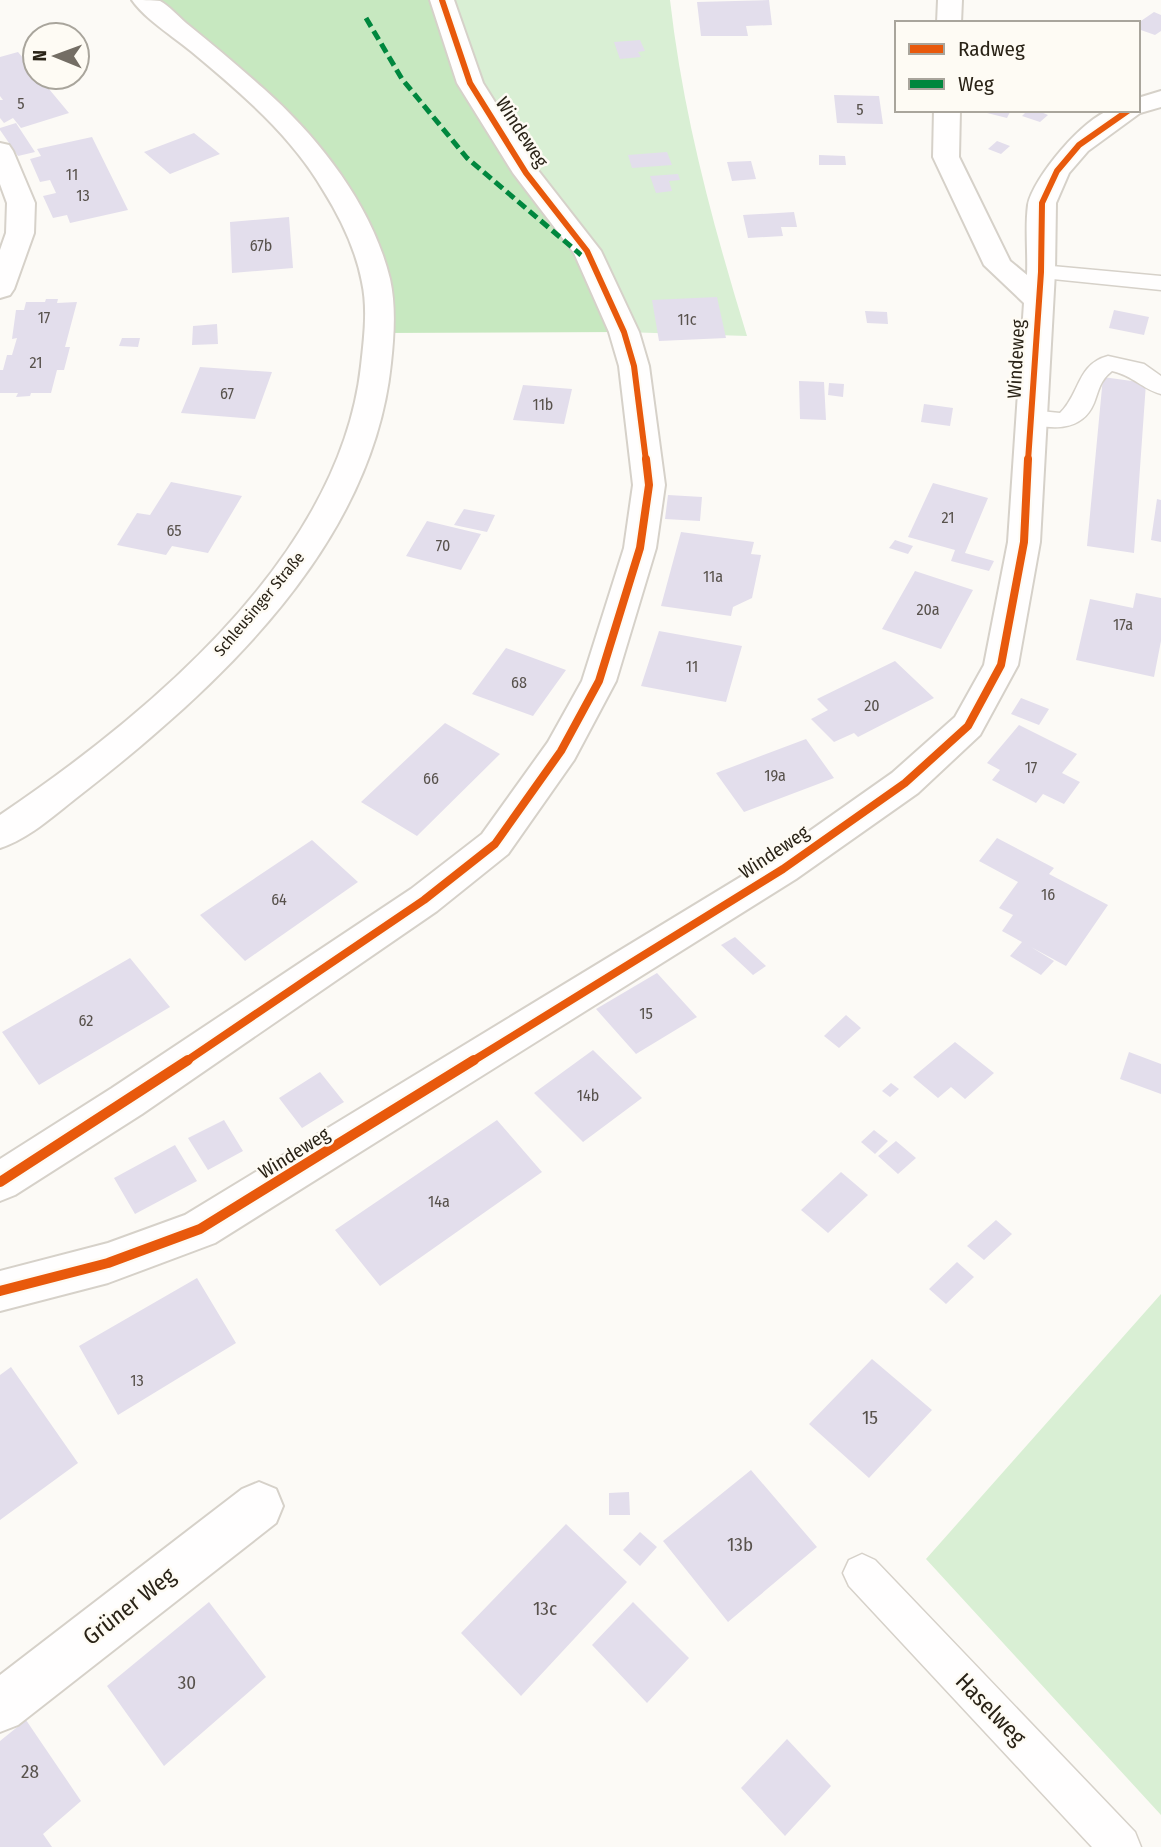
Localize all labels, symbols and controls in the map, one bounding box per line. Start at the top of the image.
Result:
north arrow [21,21,91,91]
legend [895,21,1140,112]
text: Radweg [958,36,1025,62]
text: N [28,50,51,62]
text: Weg [958,71,994,97]
street label: Windeweg [491,92,553,172]
house number: 5 [17,94,25,113]
house number: 5 [856,100,864,119]
house number: 11 [66,165,78,184]
house number: 13 [76,186,90,205]
house number: 67b [250,236,272,255]
house number: 17 [38,308,51,327]
house number: 11c [677,310,697,329]
street label: Windeweg [1002,319,1030,399]
house number: 21 [30,353,42,372]
house number: 67 [220,384,235,403]
house number: 11b [533,395,553,414]
house number: 21 [942,508,954,527]
house number: 65 [166,521,182,540]
house number: 70 [436,536,450,555]
street label: Schleusinger Straße [210,548,308,660]
house number: 11a [703,567,723,586]
house number: 20a [916,600,940,619]
house number: 17a [1113,615,1133,634]
house number: 11 [686,657,698,676]
house number: 68 [511,673,527,692]
house number: 20 [864,696,880,715]
house number: 17 [1025,758,1038,777]
house number: 19a [764,766,786,785]
house number: 66 [423,769,439,788]
street label: Windeweg [735,820,813,884]
house number: 16 [1041,885,1055,904]
house number: 64 [271,890,287,909]
house number: 15 [639,1004,653,1023]
house number: 62 [79,1011,93,1030]
house number: 14b [577,1086,599,1105]
street label: Windeweg [254,1122,334,1184]
house number: 14a [428,1192,450,1211]
house number: 13 [130,1371,144,1390]
house number: 15 [862,1406,878,1429]
house number: 13b [727,1533,753,1556]
street label: Grüner Weg [77,1561,181,1651]
house number: 13c [533,1597,557,1620]
street label: Haselweg [950,1667,1032,1751]
house number: 30 [178,1671,196,1694]
house number: 28 [21,1760,39,1783]

